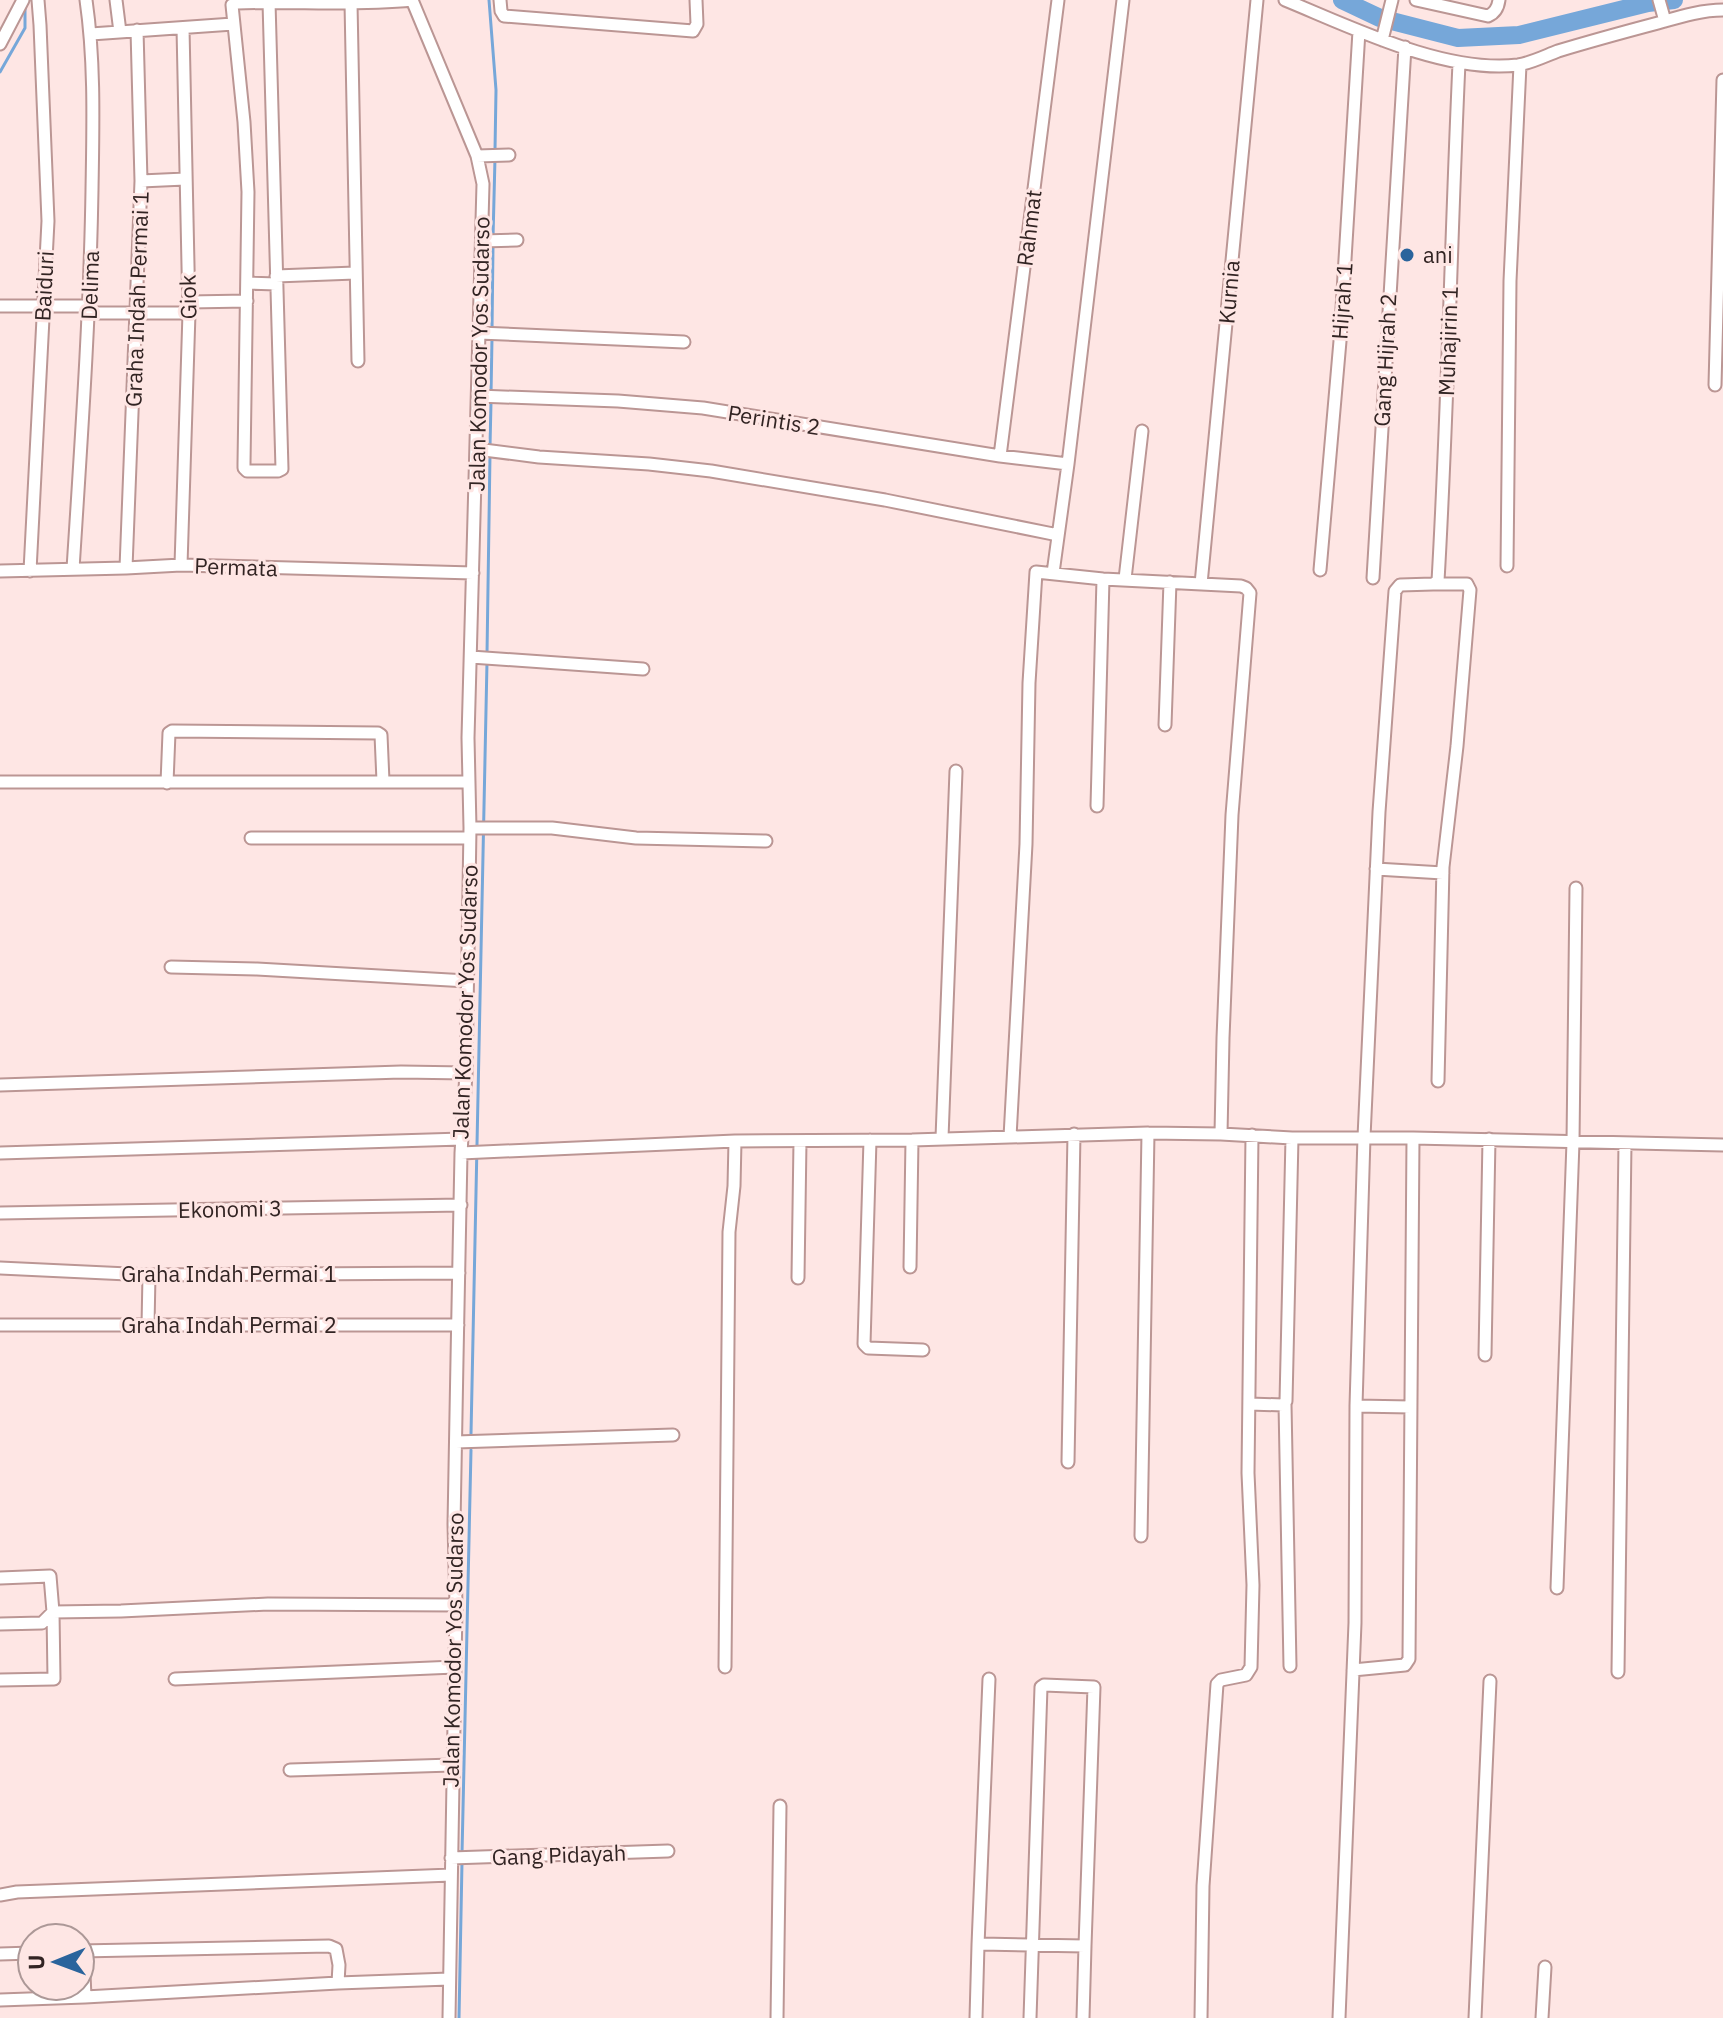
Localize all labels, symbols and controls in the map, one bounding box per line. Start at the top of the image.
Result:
street label: Rahmat [1009,188,1048,268]
street label: Graha Indah Permai 1 [118,191,155,407]
street label: Jalan Komodor Yos Sudarso [462,216,495,492]
place label: ani [1423,240,1453,269]
marker: ani [1398,246,1416,264]
street label: Baiduri [27,250,60,322]
street label: Delima [74,250,105,320]
street label: Kurnia [1211,259,1246,325]
street label: Hijrah 1 [1324,261,1359,340]
street label: Giok [173,274,202,320]
street label: Muhajirin 1 [1431,285,1464,396]
street label: Gang Hijrah 2 [1367,293,1402,427]
street label: Perintis 2 [726,398,822,441]
street label: Permata [194,551,278,582]
street label: Jalan Komodor Yos Sudarso [445,864,484,1140]
street label: Ekonomi 3 [178,1193,282,1224]
street label: Graha Indah Permai 1 [121,1259,337,1288]
street label: Graha Indah Permai 2 [121,1310,337,1339]
street label: Jalan Komodor Yos Sudarso [436,1512,469,1788]
street label: Gang Pidayah [491,1838,627,1871]
north arrow [16,1922,96,2002]
text: U [21,1954,50,1970]

